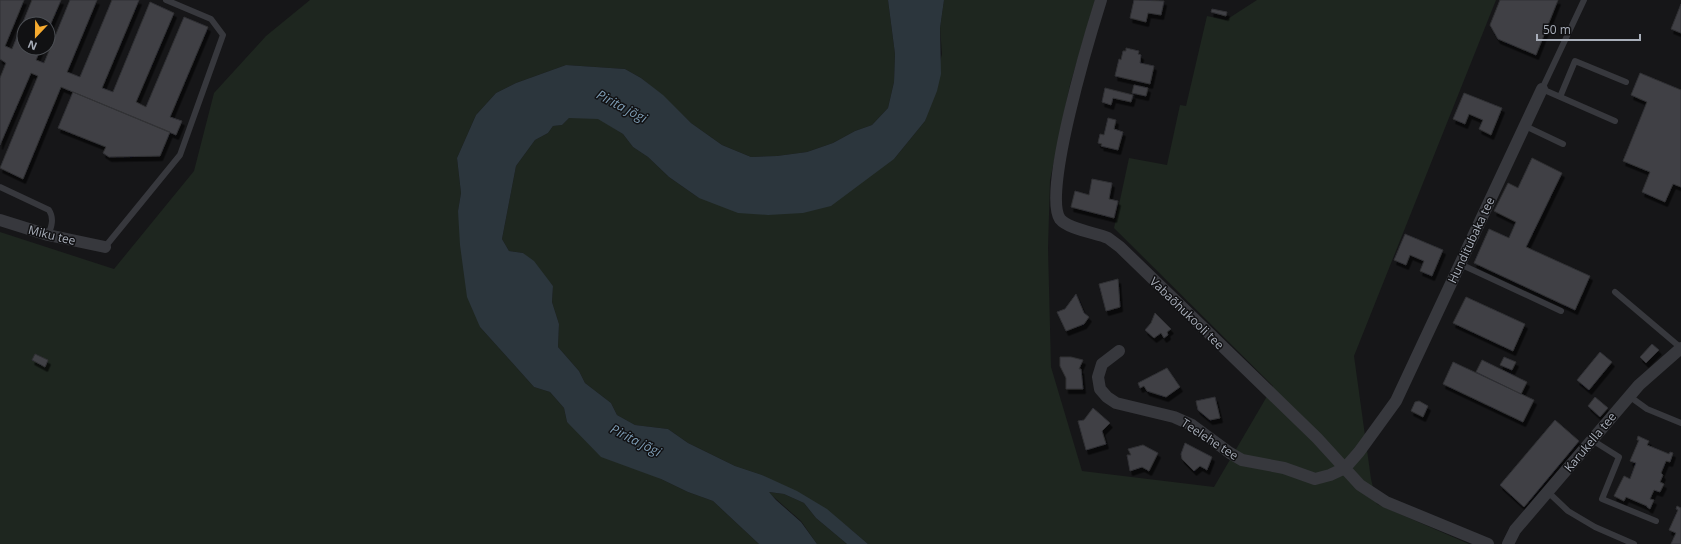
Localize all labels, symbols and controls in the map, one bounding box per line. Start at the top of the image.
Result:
north arrow [16,16,56,56]
scale bar [1537,16,1640,42]
text: 50 m [1543,21,1571,38]
text: N [25,37,39,54]
water label: Pirita jõgi [594,85,651,127]
street label: Hunditubaka tee [1444,194,1499,286]
street label: Miku tee [26,221,78,249]
street label: Vabaõhukooli tee [1146,273,1228,353]
street label: Karukella tee [1560,408,1620,475]
street label: Teelehe tee [1178,414,1242,464]
water label: Pirita jõgi [608,420,665,461]

